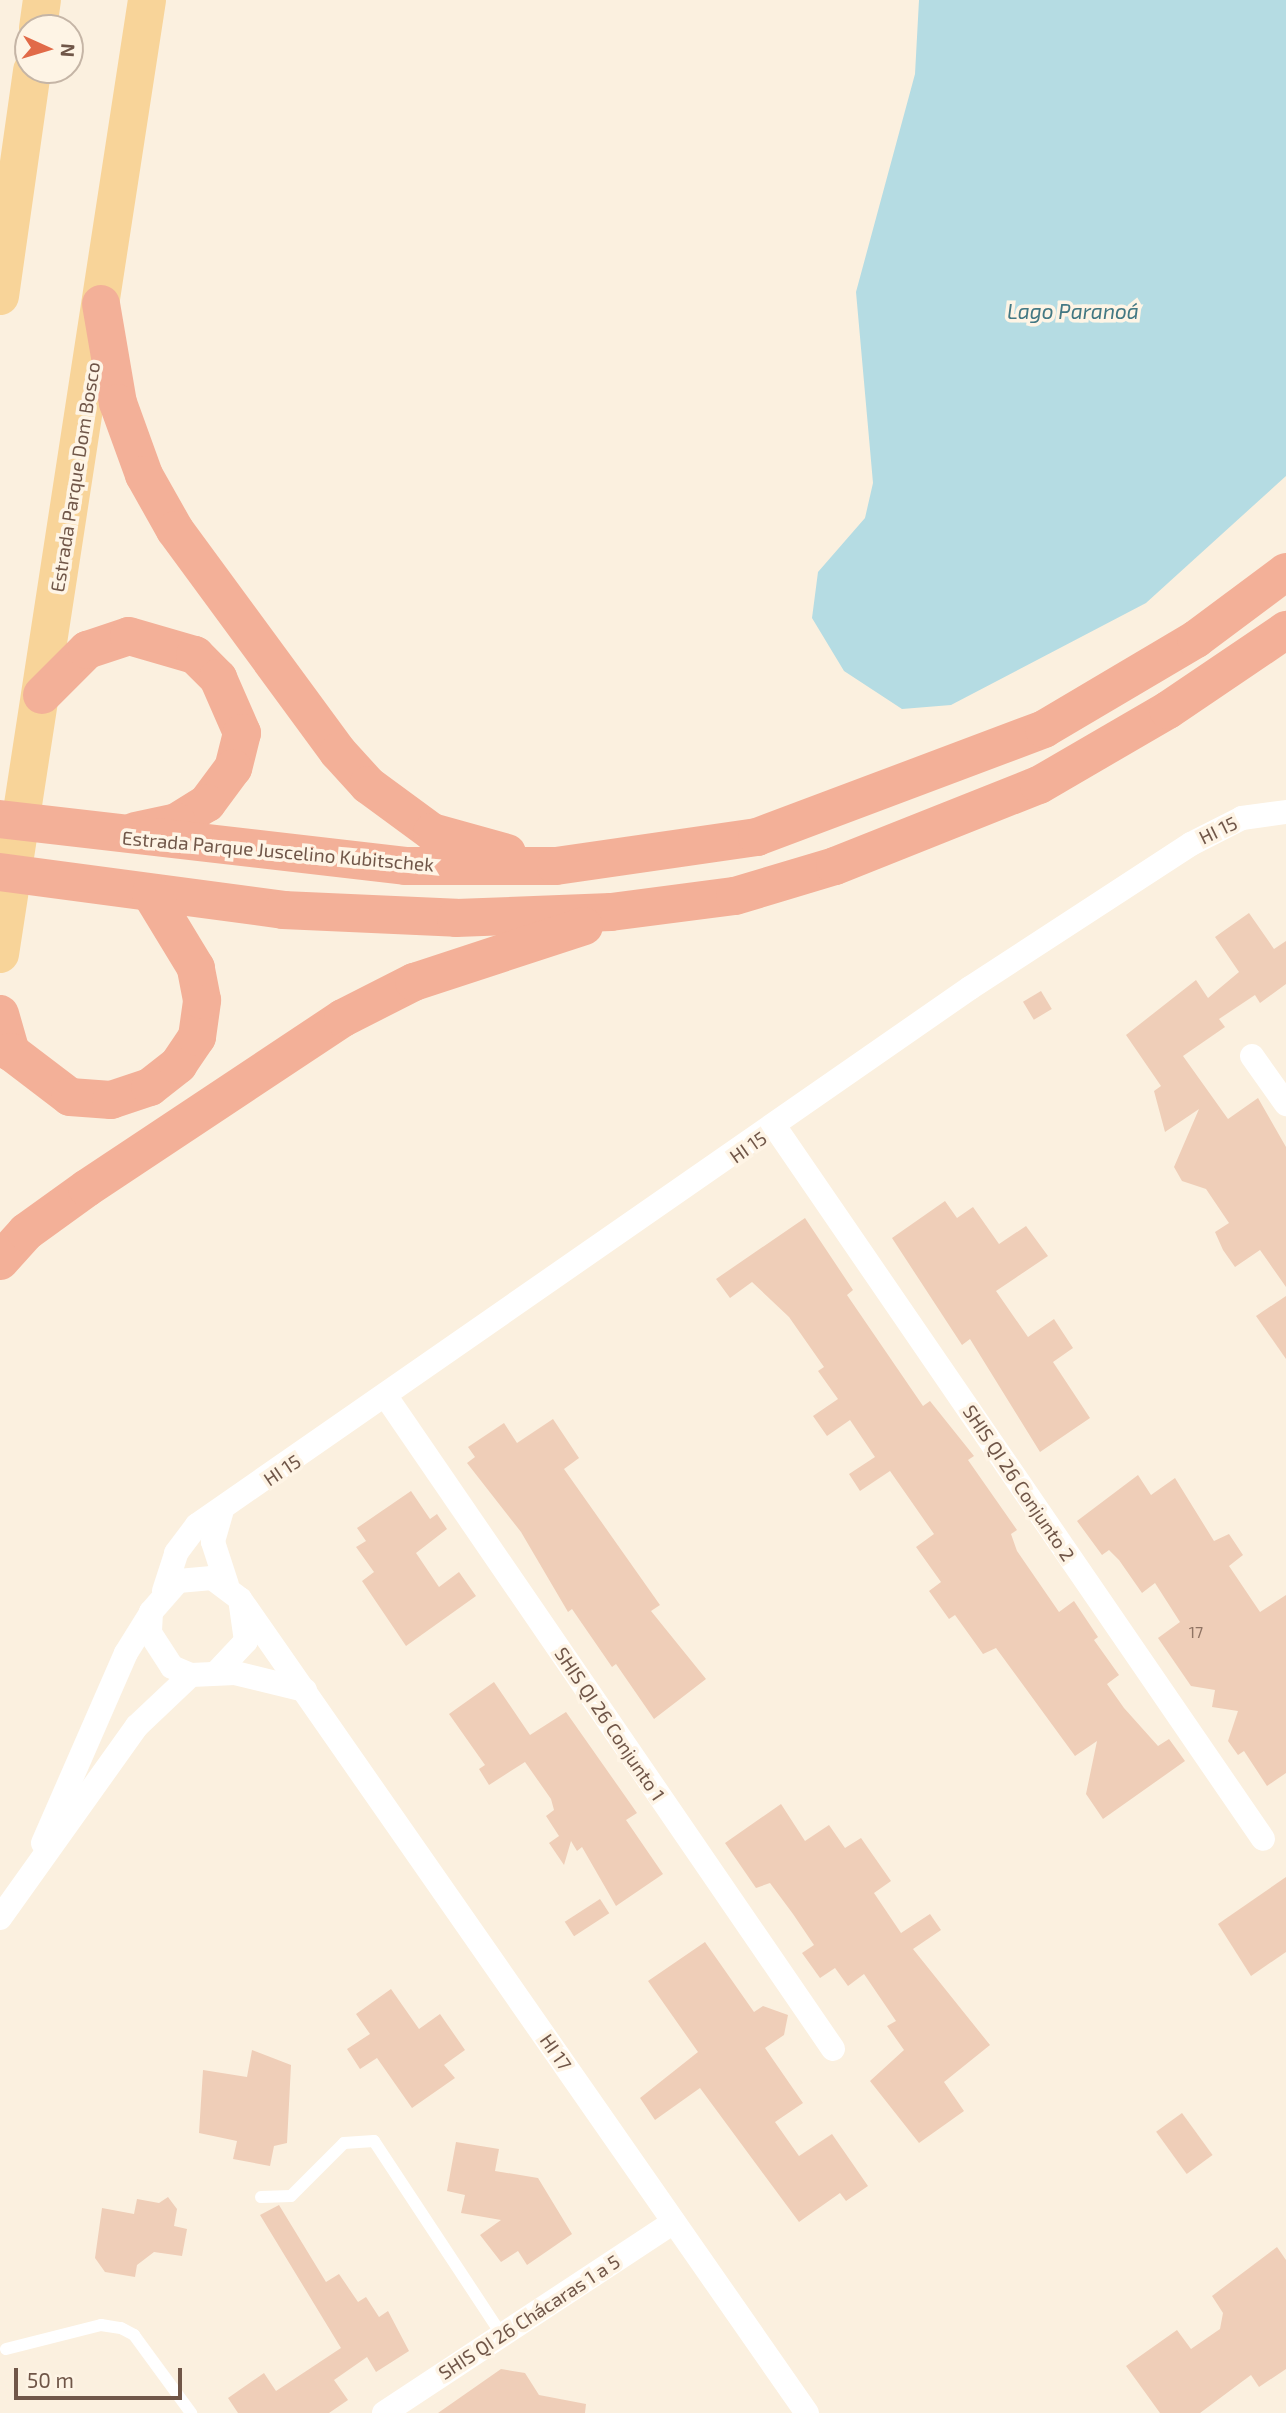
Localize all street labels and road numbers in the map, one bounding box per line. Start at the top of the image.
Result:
street label: Estrada Parque Dom Bosco [46,360,104,594]
street label: HI 15 [1195,811,1241,849]
street label: Estrada Parque Juscelino Kubitschek [121,826,435,876]
street label: HI 15 [725,1126,771,1168]
street label: SHIS QI 26 Conjunto 2 [958,1401,1080,1565]
street label: HI 15 [259,1449,305,1491]
street label: SHIS QI 26 Conjunto 1 [550,1643,670,1805]
street label: HI 17 [535,2029,577,2075]
street label: SHIS QI 26 Chácaras 1 a 5 [434,2250,624,2384]

